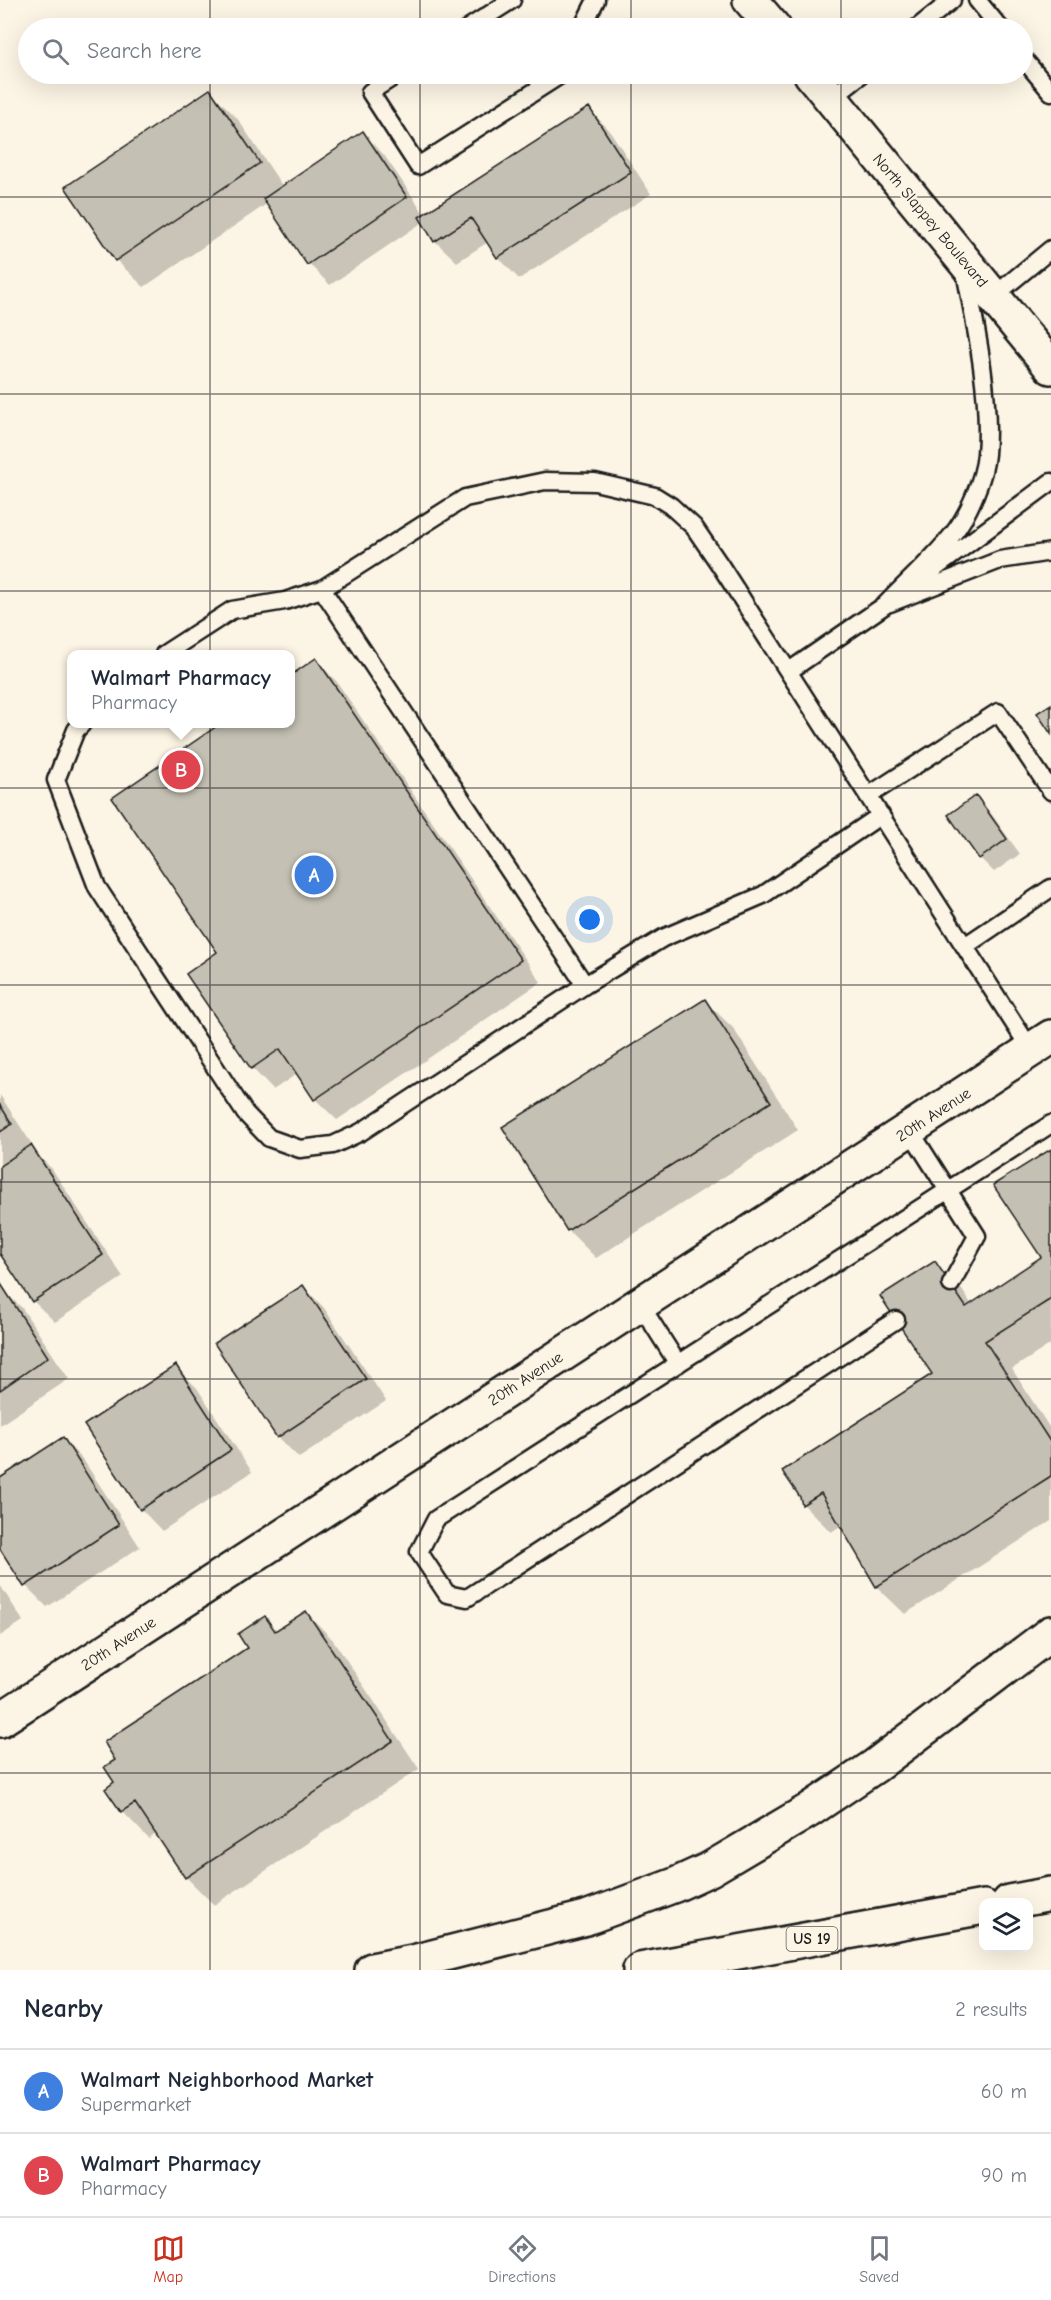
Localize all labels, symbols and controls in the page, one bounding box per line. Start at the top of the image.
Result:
search box [18,18,1033,84]
icon: search [39,35,72,68]
text: Search here [87,38,202,64]
street label: North Slappey Boulevard [869,150,991,291]
popup [67,650,295,728]
text: Walmart Pharmacy [91,665,271,691]
text: Pharmacy [91,691,177,714]
pin: B [162,748,201,792]
pin: A [294,852,334,898]
your location [575,905,604,934]
street label: 20th Avenue [893,1084,974,1146]
street label: 20th Avenue [485,1348,566,1410]
street label: 20th Avenue [78,1613,159,1675]
map controls [979,1898,1033,1952]
button: layers [979,1898,1033,1952]
road number: US 19 [786,1927,838,1951]
text: Nearby [24,1994,103,2024]
text: 2 results [955,1998,1027,2021]
text: Walmart Neighborhood Market [81,2067,373,2093]
text: A [38,2080,49,2103]
text: 60 m [981,2080,1027,2103]
text: Supermarket [81,2093,191,2116]
text: Walmart Pharmacy [81,2151,260,2177]
text: B [37,2164,50,2187]
text: 90 m [981,2164,1027,2187]
text: Pharmacy [81,2177,167,2200]
tab: Map [152,2232,185,2286]
tab: Directions [488,2232,556,2286]
tab: Saved [859,2232,899,2286]

